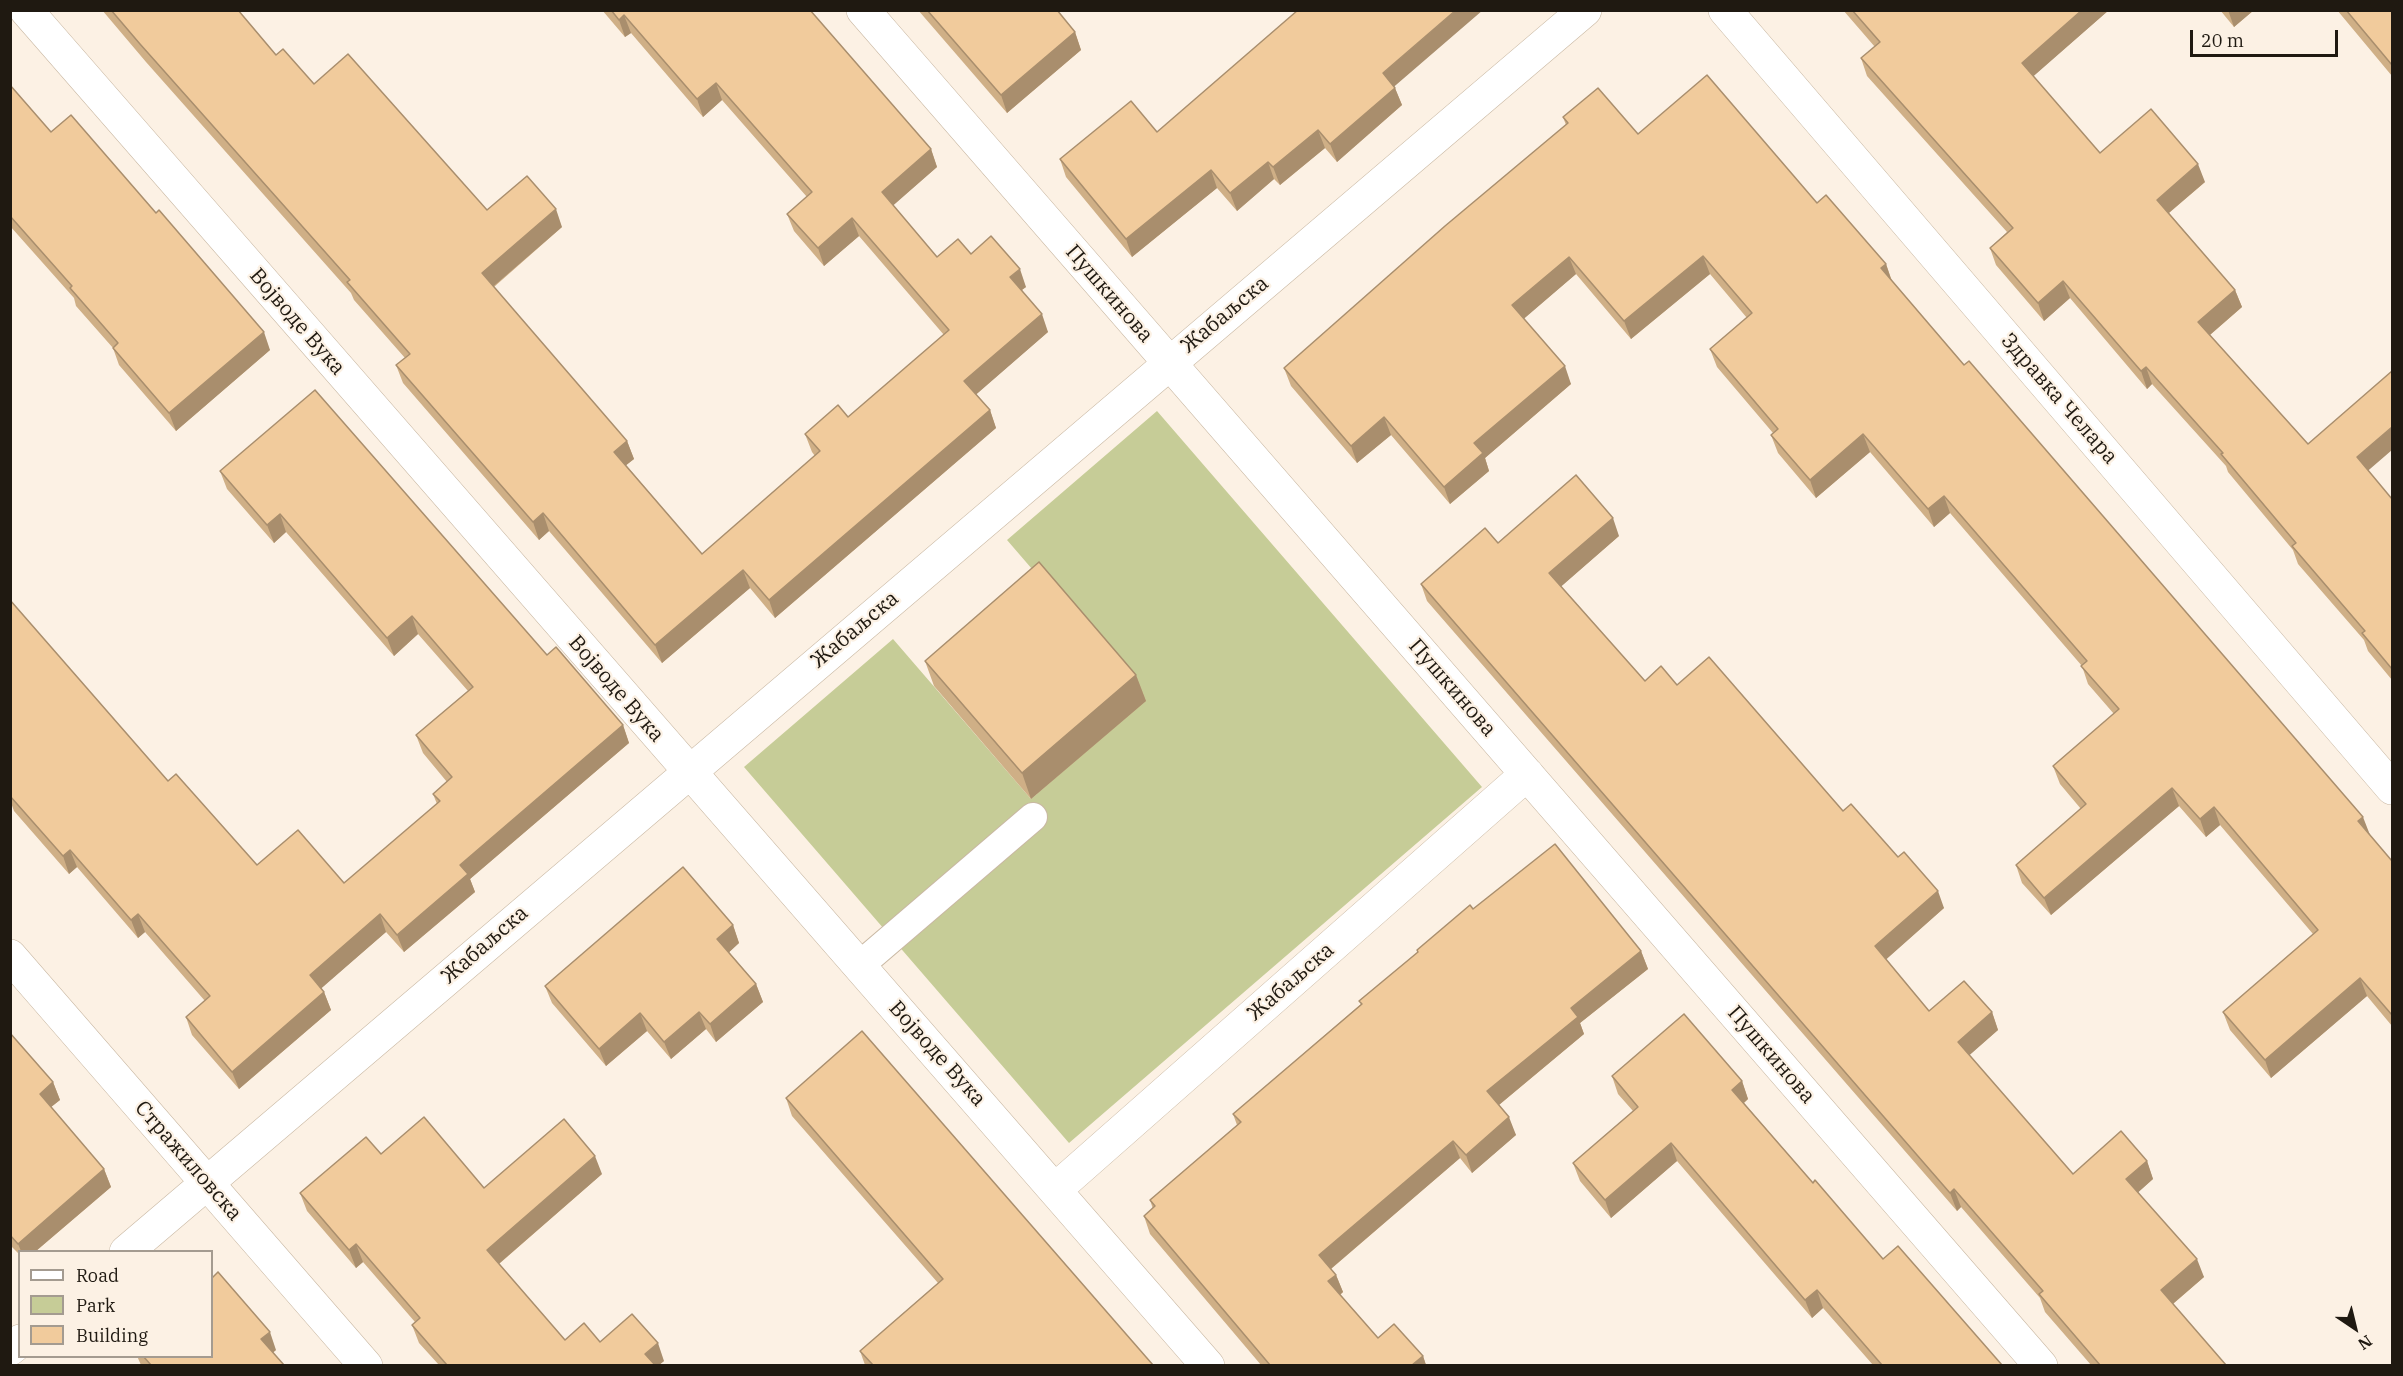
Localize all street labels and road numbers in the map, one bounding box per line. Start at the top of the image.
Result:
street label: Пушкинова [1060,240,1158,348]
street label: Војводе Вука [244,264,350,380]
street label: Жабаљска [1176,271,1274,359]
street label: Здравка Челара [1995,328,2123,470]
street label: Жабаљска [806,586,904,674]
street label: Војводе Вука [563,631,669,747]
street label: Пушкинова [1403,634,1501,742]
street label: Жабаљска [437,901,533,989]
street label: Жабаљска [1243,938,1339,1026]
street label: Војводе Вука [883,996,991,1112]
street label: Пушкинова [1722,1001,1820,1109]
street label: Стражиловска [129,1096,247,1226]

